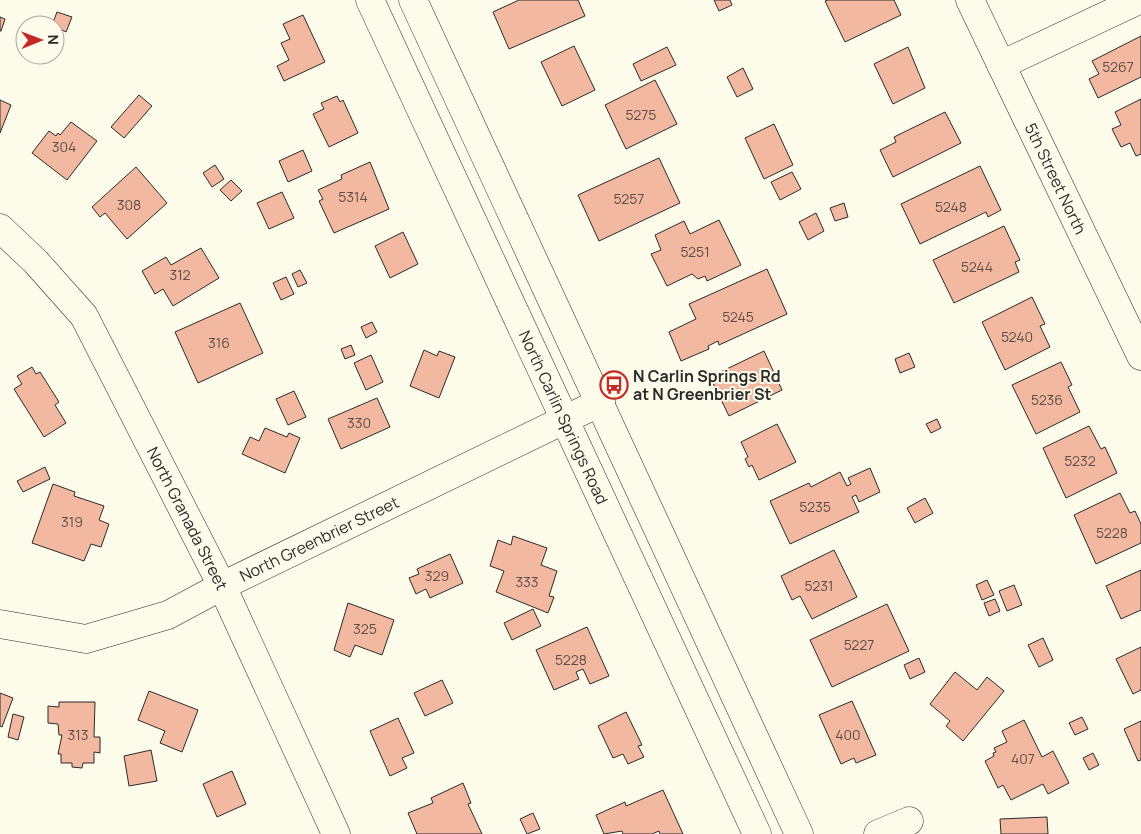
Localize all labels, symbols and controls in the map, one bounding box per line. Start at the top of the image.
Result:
north arrow [15,15,65,65]
text: N [44,35,63,45]
house number: 5267 [1102,57,1134,76]
house number: 5275 [626,105,656,124]
street label: 5th Street North [1020,119,1092,238]
house number: 304 [52,137,76,156]
house number: 5314 [338,187,368,206]
house number: 5257 [614,189,644,208]
house number: 308 [117,195,141,214]
house number: 5248 [935,197,967,216]
house number: 5251 [680,242,710,261]
house number: 5244 [961,257,993,276]
house number: 312 [169,265,191,284]
house number: 5245 [722,307,754,326]
street label: North Carlin Springs Road [514,327,613,508]
house number: 5240 [1001,327,1033,346]
house number: 316 [208,333,230,352]
place label: N Carlin Springs Rd at N Greenbrier St [633,365,781,405]
bus stop icon: N Carlin Springs Rd at N Greenbrier St [599,370,629,400]
house number: 5236 [1031,390,1063,409]
house number: 330 [347,413,371,432]
street label: North Granada Street [142,443,233,594]
house number: 5232 [1064,451,1096,470]
street label: North Greenbrier Street [236,491,402,587]
house number: 5235 [799,497,831,516]
house number: 319 [61,512,83,531]
house number: 5228 [1096,523,1128,542]
house number: 329 [425,566,449,585]
house number: 333 [515,572,539,591]
house number: 5231 [805,576,833,595]
house number: 325 [353,619,377,638]
house number: 5227 [844,635,874,654]
house number: 5228 [555,650,587,669]
house number: 313 [68,725,88,744]
house number: 400 [835,725,861,744]
house number: 407 [1011,749,1035,768]

